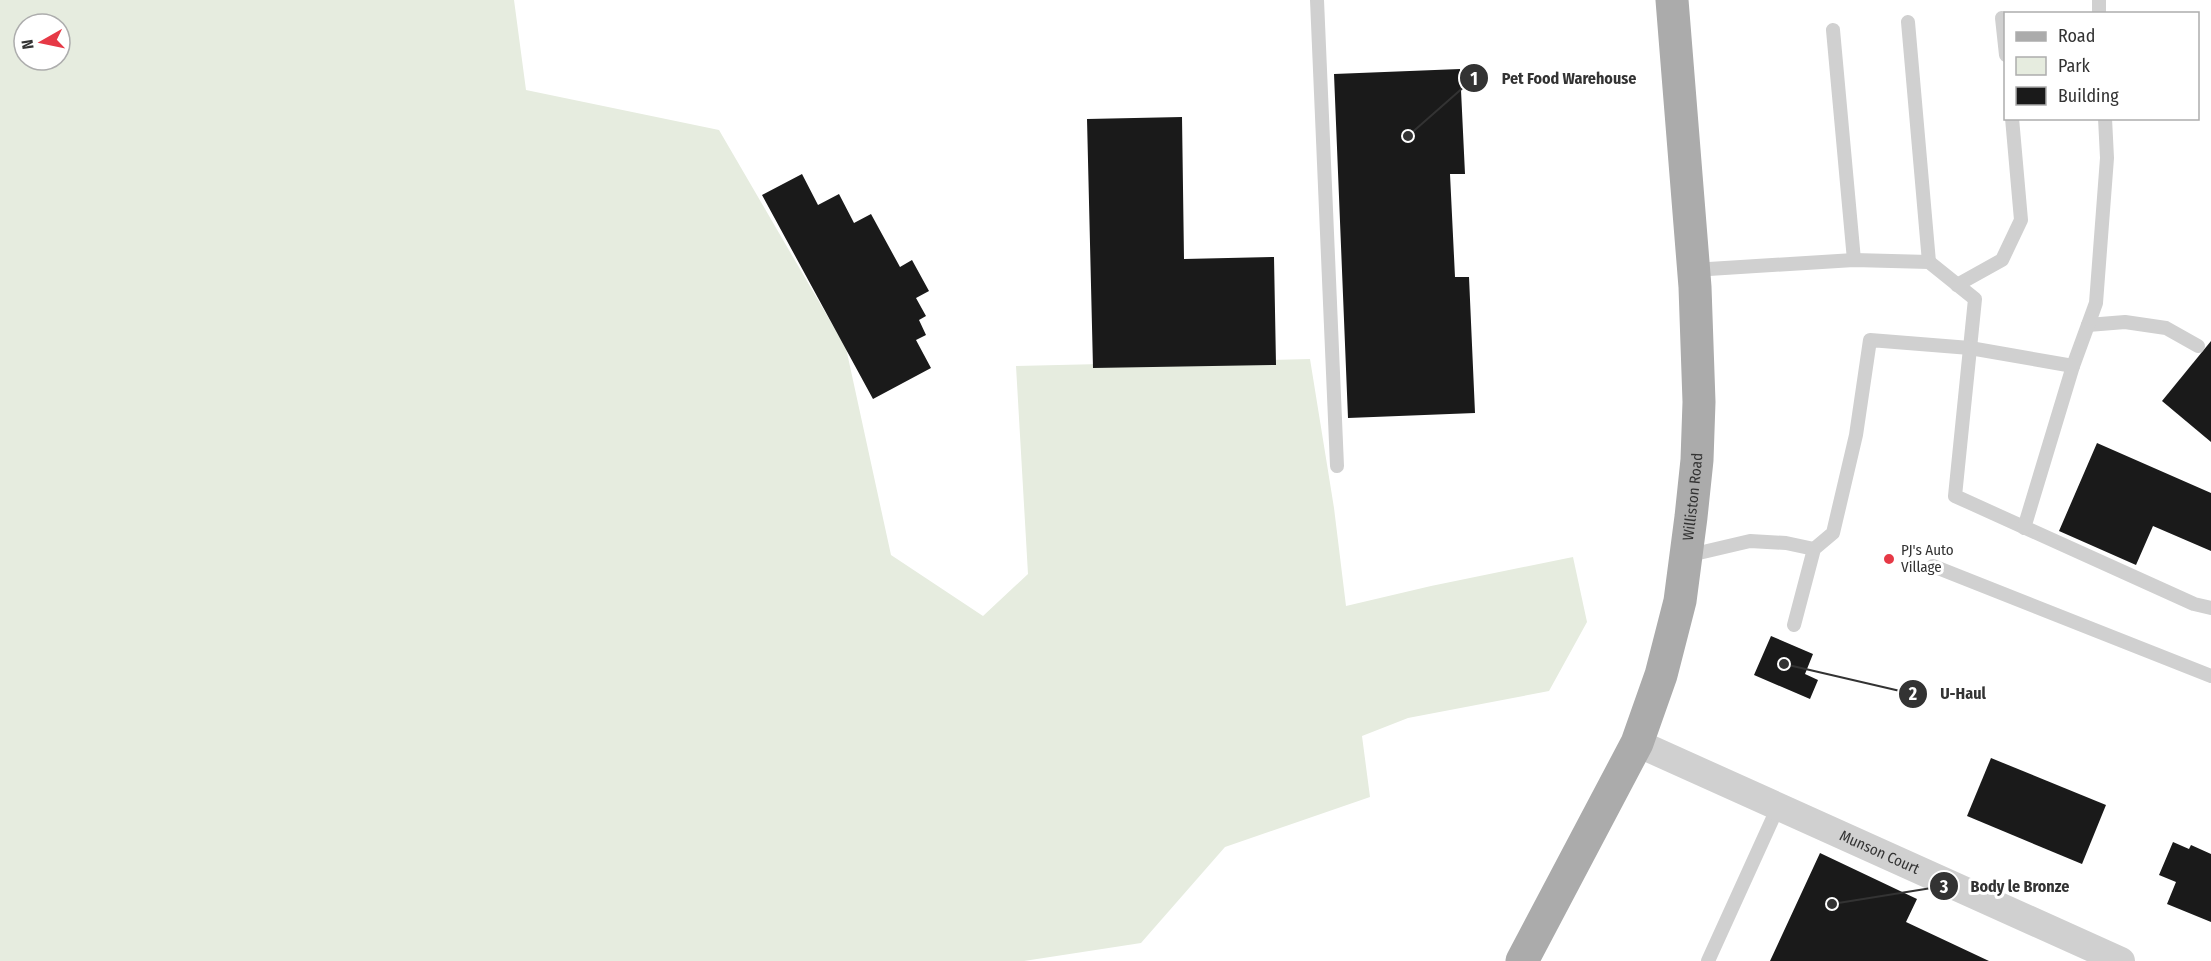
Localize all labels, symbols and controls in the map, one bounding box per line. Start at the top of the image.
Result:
north arrow [12,12,72,72]
legend [2004,12,2199,120]
text: Road [2058,25,2095,47]
text: N [18,38,38,50]
text: Park [2058,55,2091,77]
callout: Pet Food Warehouse [1459,61,1648,95]
text: 1 [1470,68,1478,90]
text: Pet Food Warehouse [1502,69,1636,88]
text: Building [2058,85,2119,107]
street label: Williston Road [1679,453,1706,542]
place label: PJ's Auto Village [1901,541,1954,576]
marker: PJ's Auto Village [1882,552,1896,566]
callout: U-Haul [1898,677,1997,711]
text: 2 [1908,683,1917,705]
text: U-Haul [1940,684,1986,703]
street label: Munson Court [1837,826,1922,878]
callout: Body le Bronze [1929,869,2081,903]
text: 3 [1939,876,1949,898]
text: Body le Bronze [1971,877,2069,896]

